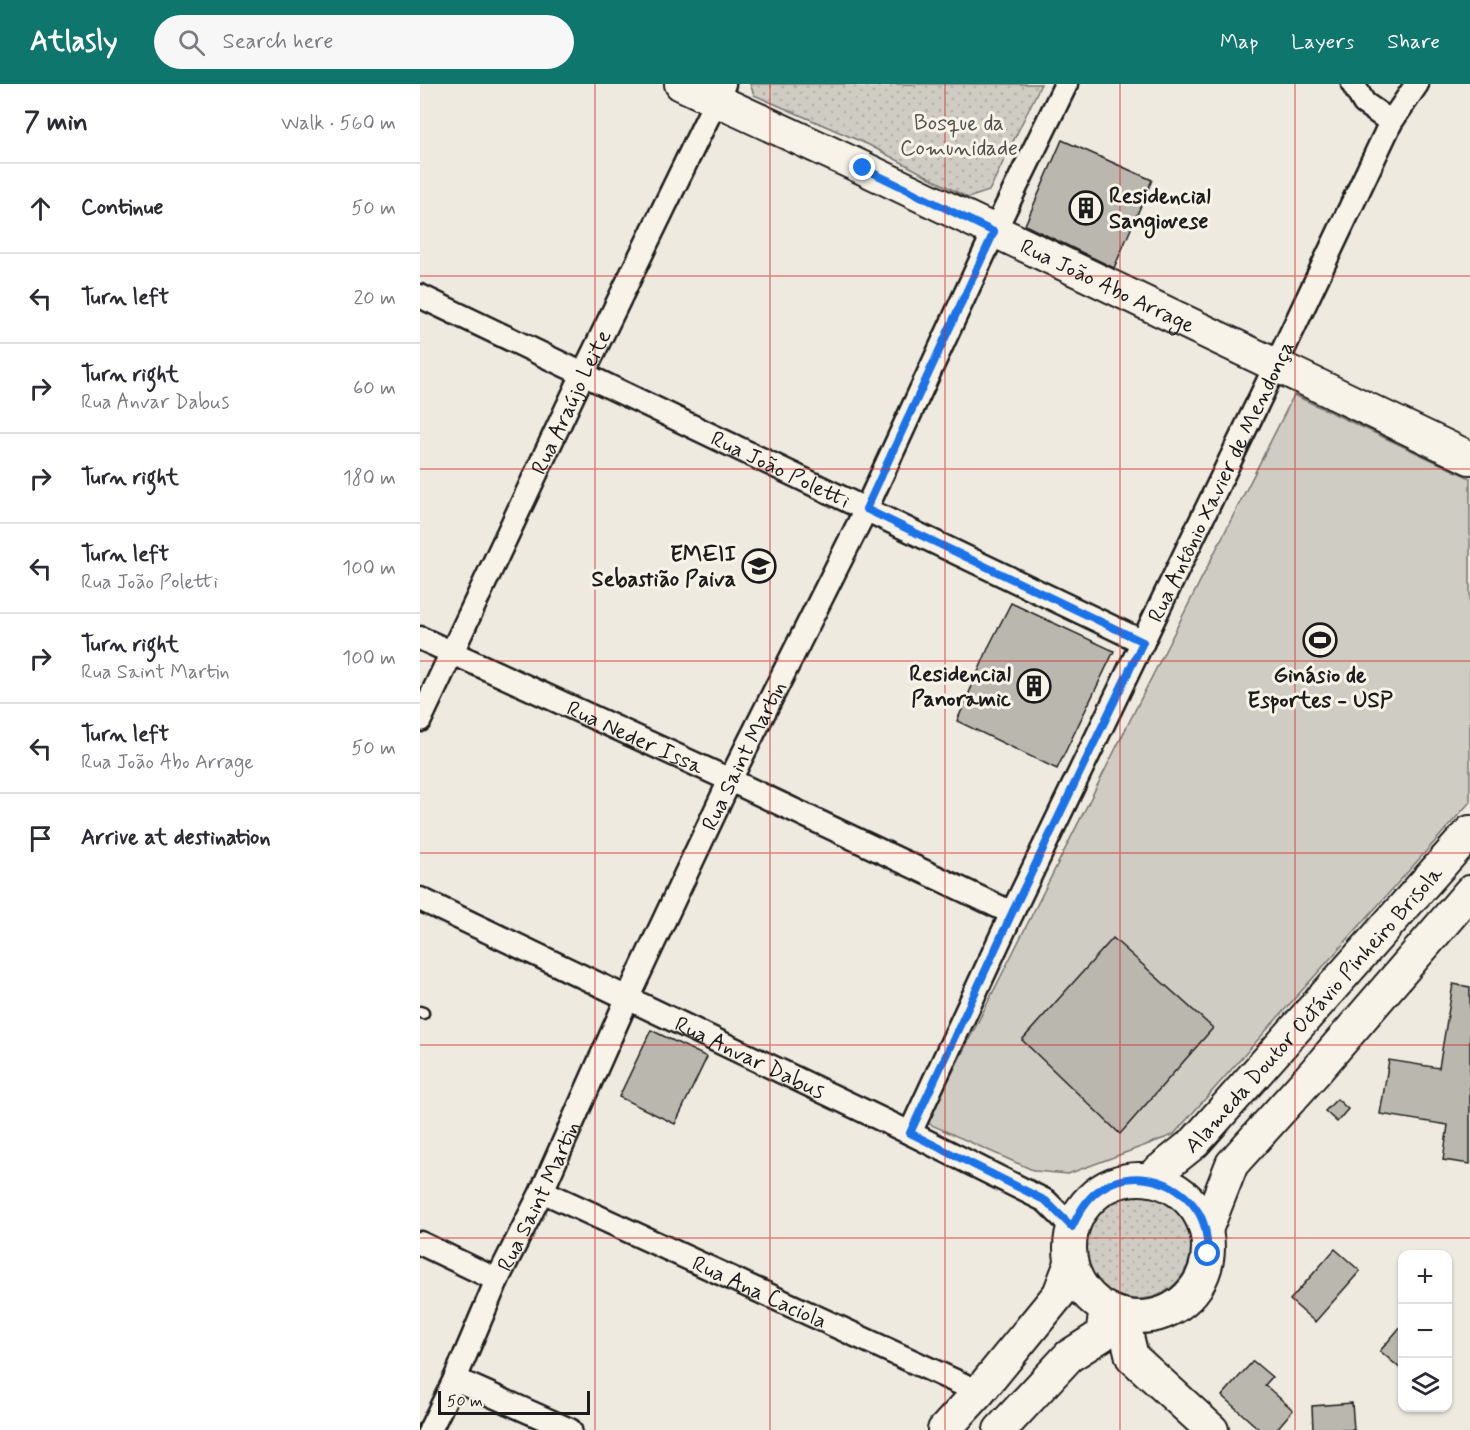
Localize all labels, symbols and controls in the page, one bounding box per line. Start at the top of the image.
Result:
search box [154,15,574,69]
text: Atlasly [30,24,118,61]
icon: search [175,26,208,59]
text: Search here [223,28,333,56]
text: Map [1220,28,1258,56]
text: Layers [1291,28,1354,56]
text: Share [1387,28,1440,56]
text: 7 min [24,106,88,140]
text: Walk · 560 m [281,110,396,137]
park label: Bosque da Comunidade [900,110,1018,163]
route end [849,154,875,180]
place label: Residencial Sangiovese [1109,183,1211,239]
building icon: Residencial Sangiovese [1068,190,1104,226]
icon: ahead [24,192,57,225]
text: Continue [81,194,163,222]
text: 50 m [351,195,396,222]
street label: Rua João Abo Arrage [1015,233,1199,340]
icon: left [24,282,57,315]
text: Turn left [81,284,169,312]
text: 20 m [353,285,396,312]
street label: Rua Araújo Leite [526,325,618,479]
street label: Rua Antônio Xavier de Mendonça [1142,337,1302,627]
text: Turn right [81,361,179,389]
icon: right [24,372,57,405]
text: 60 m [353,375,396,402]
text: Rua Anvar Dabus [81,389,229,416]
street label: Rua João Poletti [706,425,854,516]
icon: right [24,462,57,495]
text: Turn right [81,464,179,492]
text: 180 m [343,465,396,492]
text: Turn left [81,541,169,569]
place label: EMEII Sebastião Paiva [591,541,736,594]
school or university icon: EMEII Sebastião Paiva [741,548,777,584]
icon: left [24,552,57,585]
text: 100 m [342,555,396,582]
text: Rua João Poletti [81,569,218,596]
sports icon: Ginásio de Esportes - USP [1302,622,1338,658]
text: Turn right [81,631,179,659]
icon: right [24,642,57,675]
text: 100 m [342,645,396,672]
text: Rua Saint Martin [81,659,229,686]
place label: Residencial Panoramic [909,661,1012,714]
place label: Ginásio de Esportes - USP [1247,662,1393,715]
building icon: Residencial Panoramic [1016,668,1052,704]
street label: Rua Saint Martin [696,677,793,835]
street label: Rua Neder Issa [562,695,708,782]
text: Turn left [81,721,169,749]
icon: left [24,732,57,765]
text: 50 m [351,735,396,762]
text: Rua João Abo Arrage [81,749,254,776]
icon: arrive [24,822,57,855]
text: Arrive at destination [81,824,271,852]
street label: Alameda Doutor Octávio Pinheiro Brisola [1180,860,1450,1160]
street label: Rua Anvar Dabus [670,1011,829,1106]
street label: Rua Saint Martin [492,1117,587,1277]
route start [1194,1240,1220,1266]
street label: Rua Ana Caciola [687,1250,831,1336]
map controls [1398,1250,1452,1412]
button: + [1398,1250,1452,1304]
button: − [1398,1304,1452,1358]
button: layers [1398,1358,1452,1412]
scale bar [438,1388,590,1416]
text: 50 m [447,1391,483,1412]

